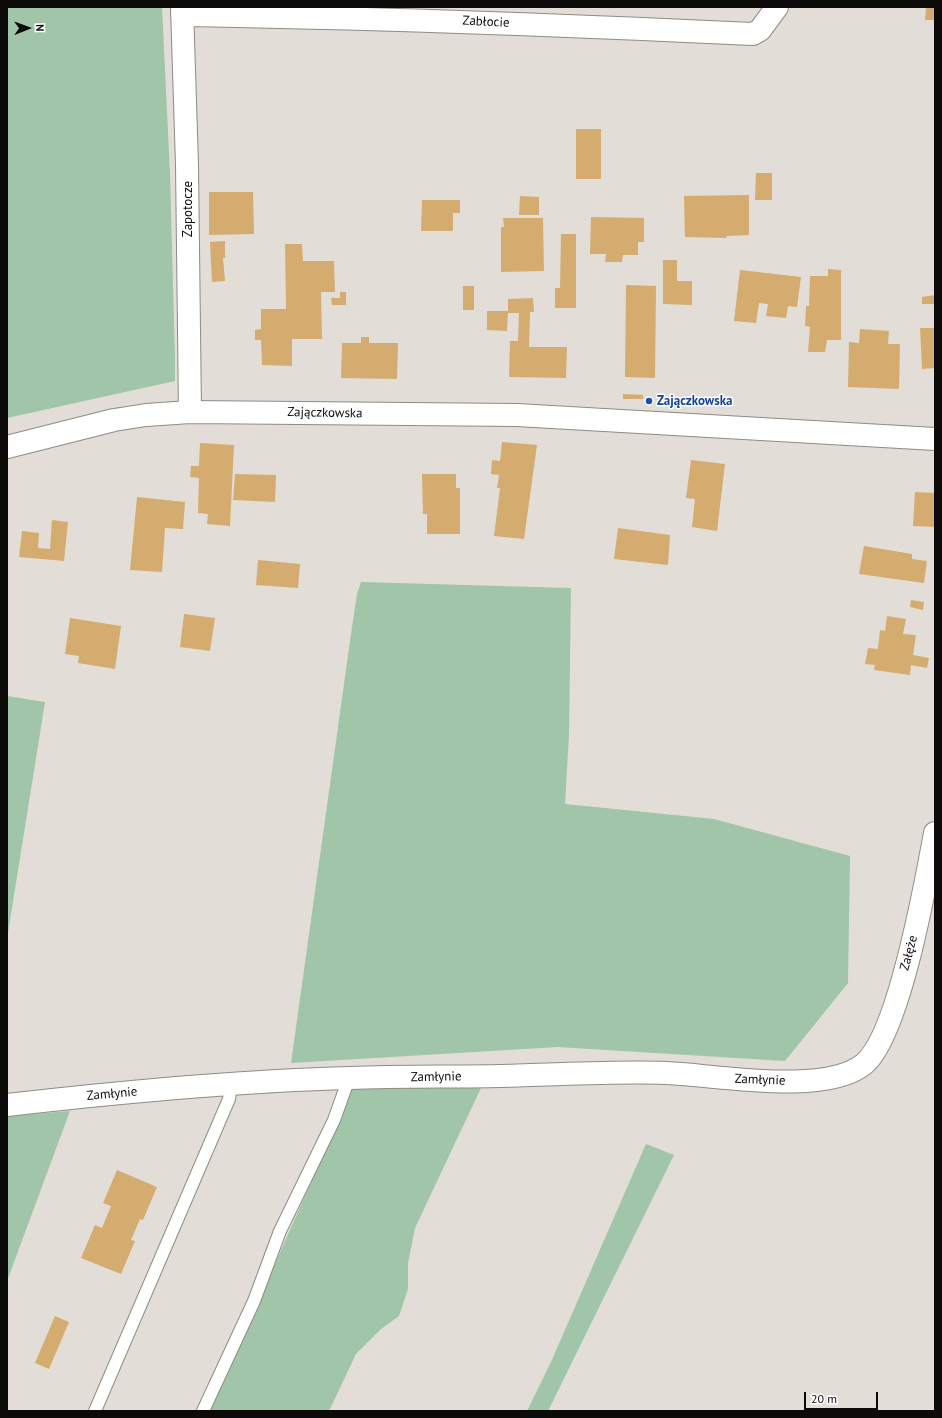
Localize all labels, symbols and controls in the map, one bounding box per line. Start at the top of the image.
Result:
north arrow [8,8,48,48]
street label: Zabłocie [462,13,510,31]
text: N [33,24,47,32]
street label: Zapotocze [180,181,196,237]
place label: Zajączkowska [657,393,733,409]
marker: Zajączkowska [644,396,654,406]
street label: Zajączkowska [287,405,363,421]
street label: Załęże [897,934,921,972]
street label: Zamłynie [410,1069,462,1085]
street label: Zamłynie [734,1071,786,1089]
street label: Zamłynie [86,1084,138,1104]
scale bar [806,1384,880,1410]
text: 20 m [811,1391,837,1406]

